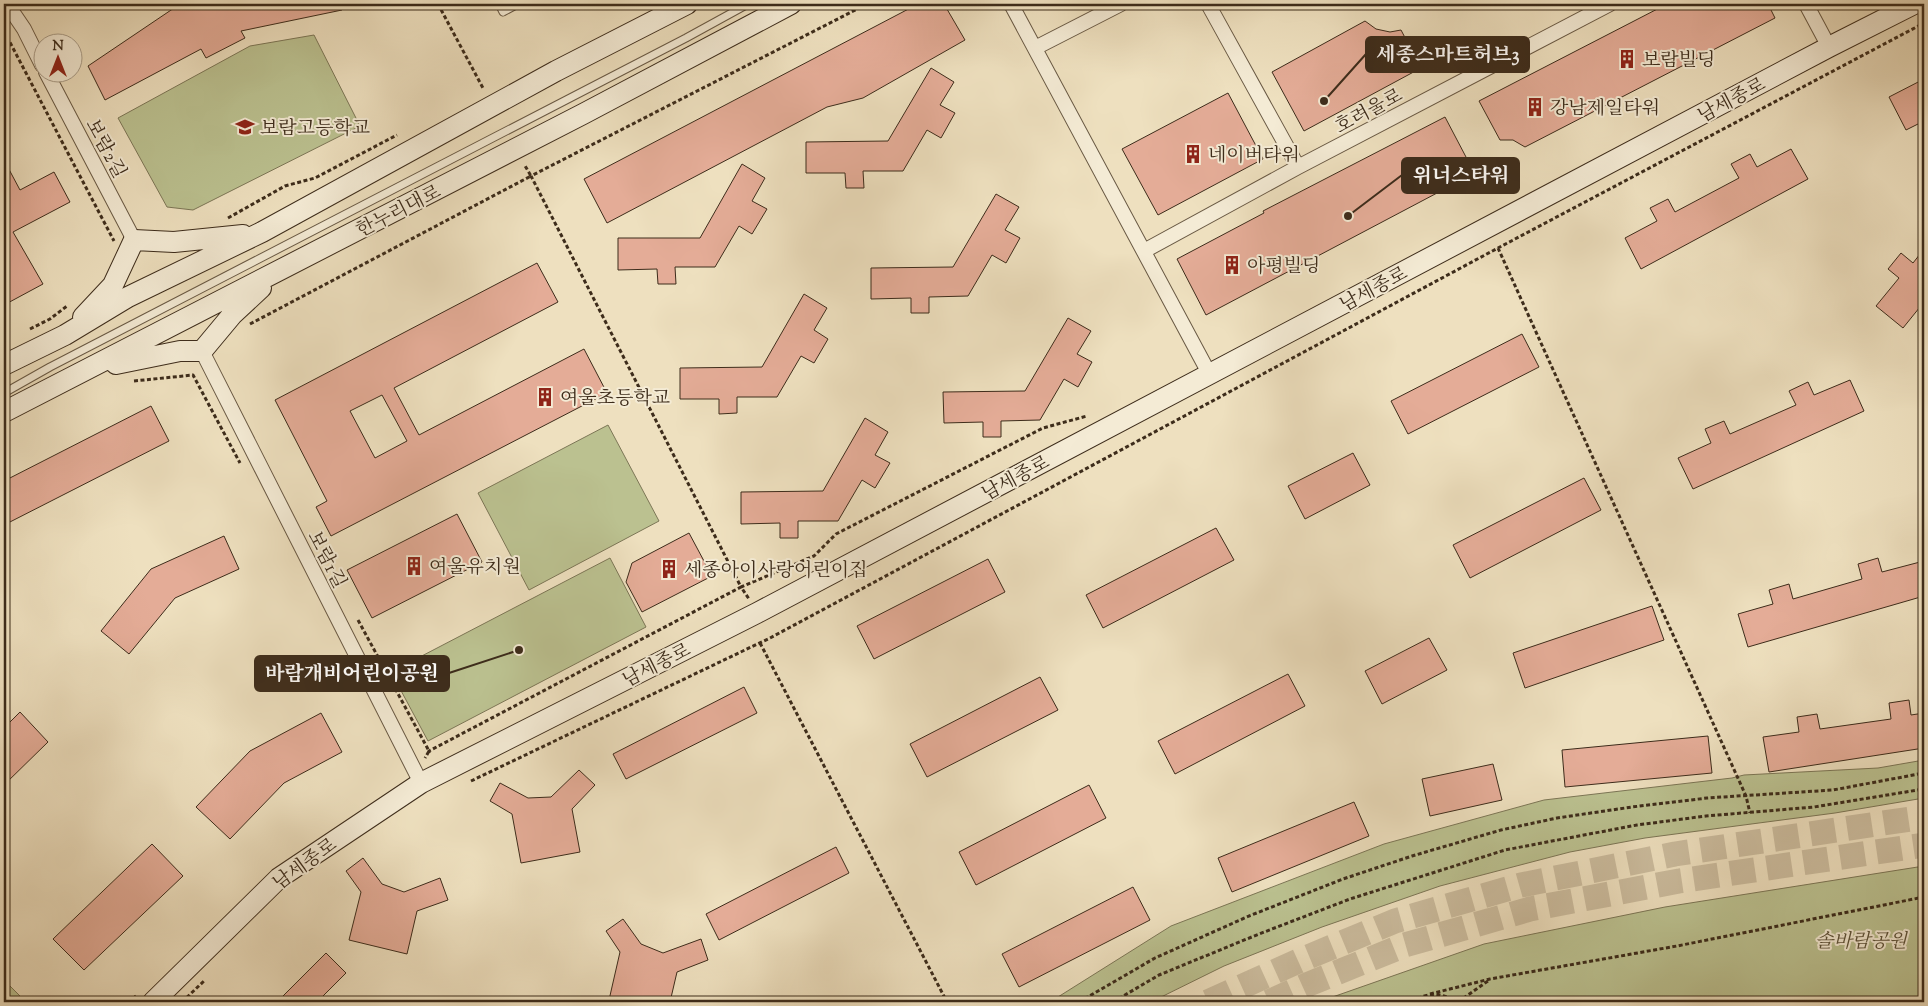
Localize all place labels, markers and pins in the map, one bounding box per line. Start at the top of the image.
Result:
callout: 세종스마트허브3 [1366,37,1529,72]
building icon: 보람빌딩 [1616,48,1638,70]
place label: 보람빌딩 [1642,48,1715,75]
building icon: 강남제일타워 [1524,96,1546,118]
place label: 강남제일타워 [1550,96,1660,123]
school or university icon: 보람고등학교 [234,116,256,138]
place label: 보람고등학교 [260,116,370,143]
building icon: 네이버타워 [1182,143,1204,165]
place label: 네이버타워 [1208,143,1300,170]
callout: 위너스타워 [1402,158,1519,193]
building icon: 아평빌딩 [1221,254,1243,276]
place label: 아평빌딩 [1247,254,1320,281]
building icon: 여울초등학교 [534,386,556,408]
place label: 여울초등학교 [560,386,670,413]
building icon: 여울유치원 [403,555,425,577]
place label: 여울유치원 [429,555,521,582]
building icon: 세종아이사랑어린이집 [658,558,680,580]
place label: 세종아이사랑어린이집 [684,558,868,585]
callout: 바람개비어린이공원 [255,656,449,691]

